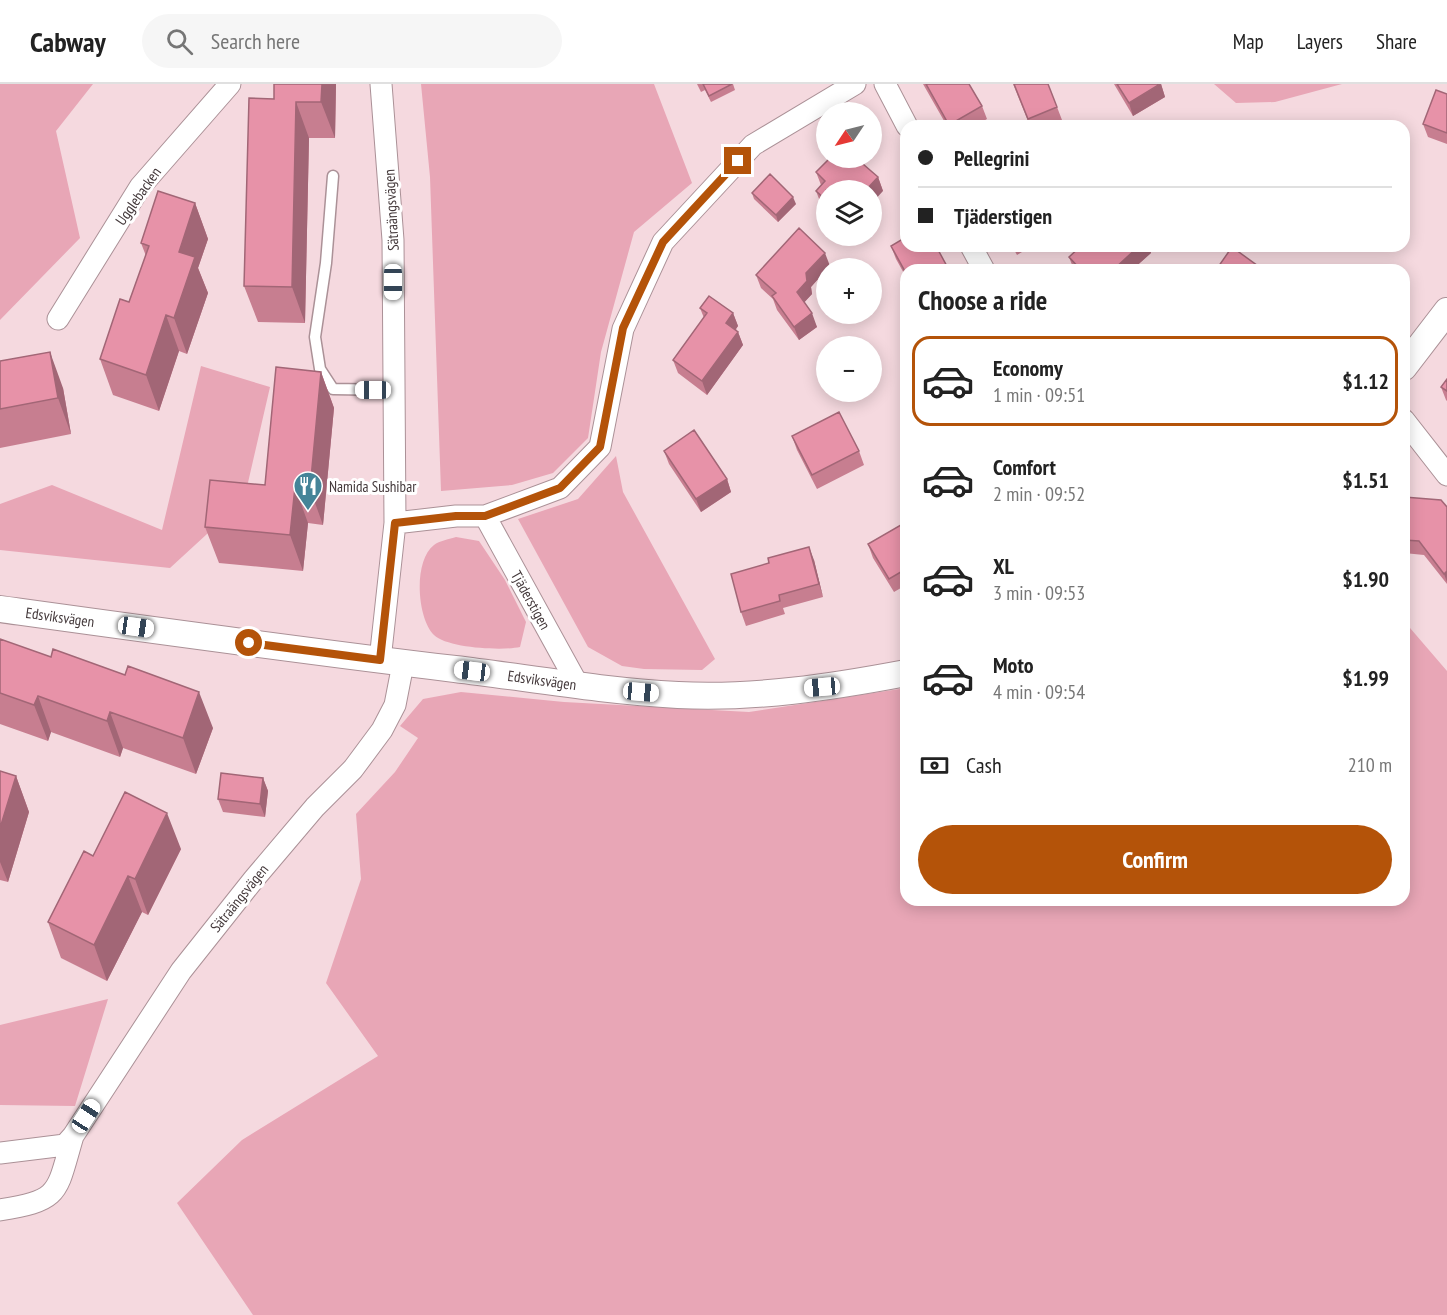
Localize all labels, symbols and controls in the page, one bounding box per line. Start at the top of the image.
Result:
search box [142,14,562,68]
text: Cabway [30,23,106,60]
icon: search [163,25,196,58]
text: Search here [211,27,300,55]
text: Map [1233,28,1264,55]
text: Layers [1297,28,1343,55]
text: Share [1376,28,1417,55]
north arrow [816,102,882,168]
map controls [816,102,882,402]
text: Pellegrini [954,144,1029,172]
route end [724,147,751,174]
street label: Ugglebacken [111,163,165,229]
street label: Sätraängsvägen [379,169,403,251]
button: layers [816,180,882,246]
text: Tjäderstigen [954,202,1052,230]
button: + [816,258,882,324]
car [384,264,402,300]
text: Choose a ride [918,283,1047,317]
button: − [816,336,882,402]
icon: car [921,354,975,408]
text: Economy [993,354,1063,382]
text: $1.12 [1342,367,1389,395]
car [355,381,391,399]
text: 1 min · 09:51 [993,382,1085,408]
icon: car [921,453,975,507]
text: Comfort [993,453,1056,481]
text: $1.51 [1342,466,1389,494]
restaurant icon: Namida Sushibar [292,470,324,512]
place label: Namida Sushibar [329,477,417,496]
text: 2 min · 09:52 [993,481,1085,507]
icon: car [921,552,975,606]
text: XL [993,552,1014,580]
text: $1.90 [1342,565,1389,593]
street label: Tjäderstigen [507,567,555,633]
text: 3 min · 09:53 [993,580,1085,606]
street label: Edsviksvägen [24,603,96,631]
car [117,616,155,638]
route start [235,629,262,656]
icon: car [921,651,975,705]
text: Moto [993,651,1034,679]
car [453,660,491,682]
text: $1.99 [1342,664,1389,692]
street label: Edsviksvägen [506,666,578,694]
car [803,676,841,698]
text: 4 min · 09:54 [993,679,1085,705]
car [622,681,660,703]
icon: cash [918,749,951,782]
text: Cash [966,751,1002,779]
text: 210 m [1348,752,1392,778]
button: Confirm [918,825,1392,894]
street label: Sätraängsvägen [206,860,272,936]
car [69,1096,103,1136]

